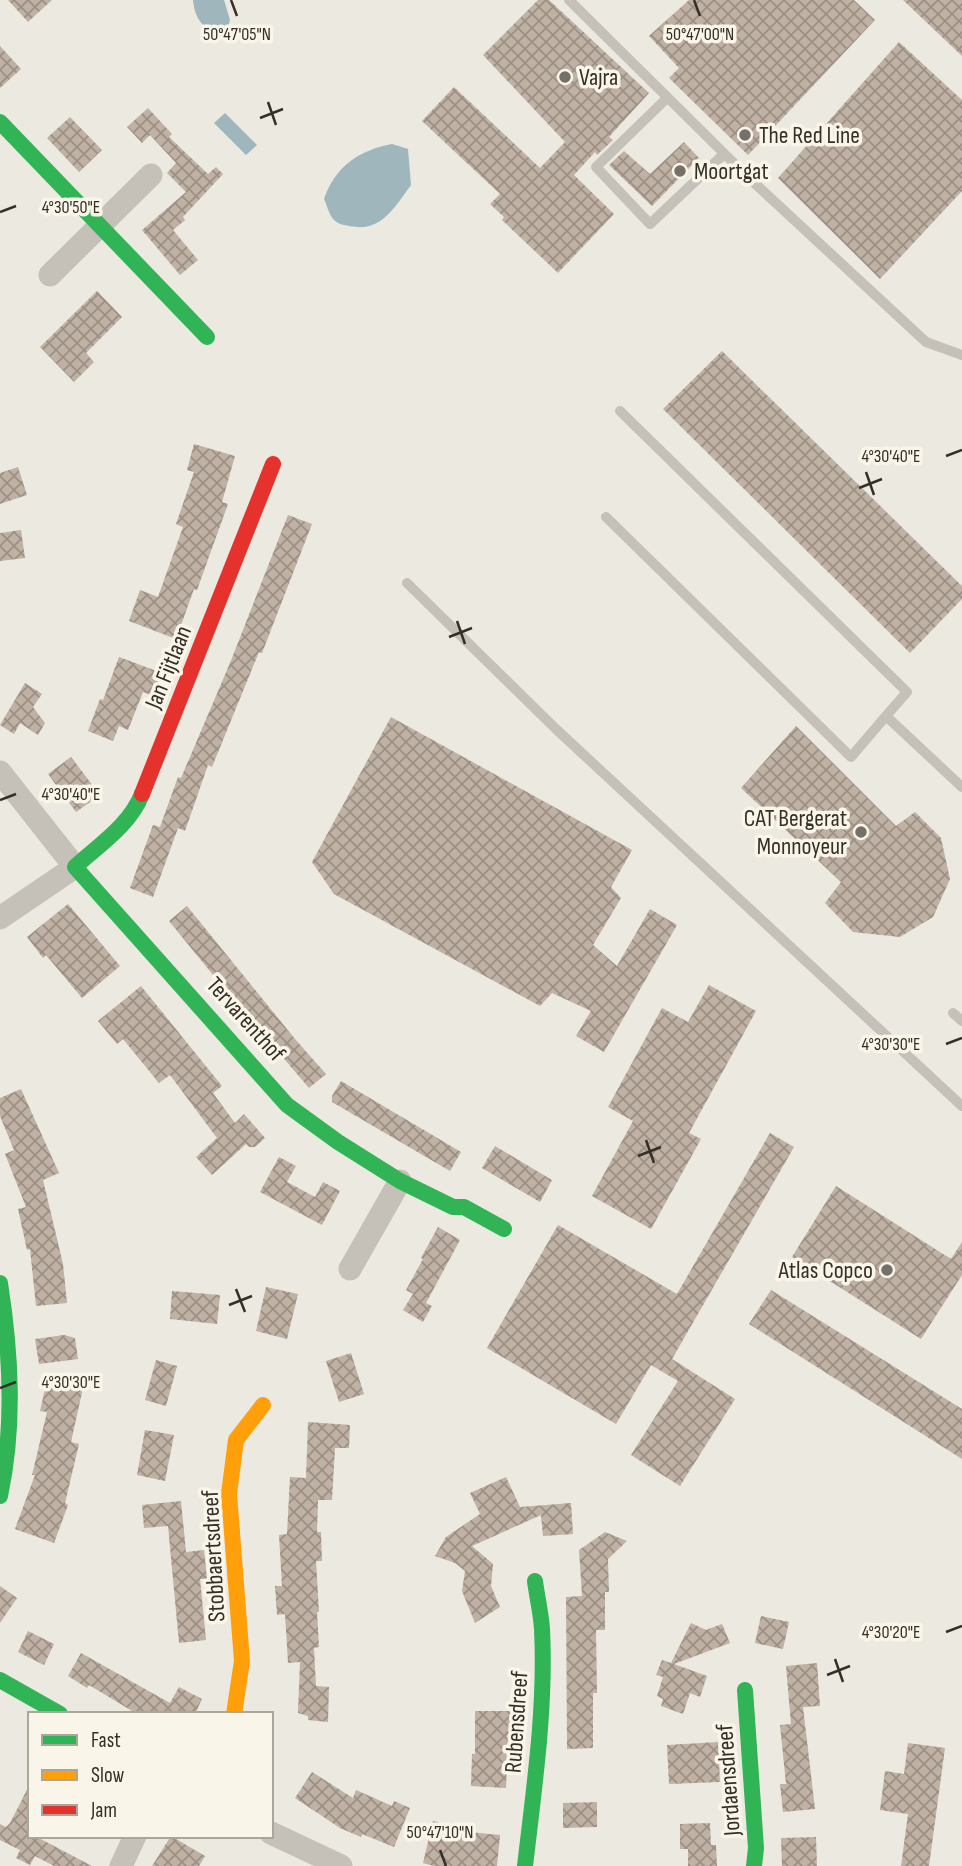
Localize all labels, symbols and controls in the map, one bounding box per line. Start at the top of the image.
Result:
text: 50°47'05"N [203,24,271,45]
text: 50°47'00"N [666,24,734,45]
place label: Vajra [579,63,618,92]
marker: Vajra [557,69,573,85]
place label: The Red Line [759,121,860,150]
marker: The Red Line [737,127,753,143]
place label: Moortgat [694,157,769,186]
marker: Moortgat [672,163,688,179]
text: 4°30'50"E [42,197,100,218]
text: 4°30'40"E [862,446,920,467]
street label: Jan Fijtlaan [138,621,198,714]
text: 4°30'40"E [42,784,100,805]
place label: CAT Bergerat Monnoyeur [744,804,847,861]
marker: CAT Bergerat Monnoyeur [853,824,869,840]
street label: Tervarenthof [200,971,292,1068]
text: 4°30'30"E [862,1034,920,1055]
place label: Atlas Copco [777,1256,873,1285]
marker: Atlas Copco [879,1262,895,1278]
text: 4°30'30"E [42,1372,100,1393]
street label: Stobbaertsdreef [196,1488,231,1623]
text: 4°30'20"E [862,1622,920,1643]
street label: Rubensdreef [498,1669,535,1774]
legend [28,1712,273,1838]
street label: Jordaensdreef [710,1722,747,1838]
text: Fast [91,1728,121,1753]
text: Slow [91,1763,125,1788]
text: Jam [90,1798,117,1823]
text: 50°47'10"N [407,1822,473,1843]

